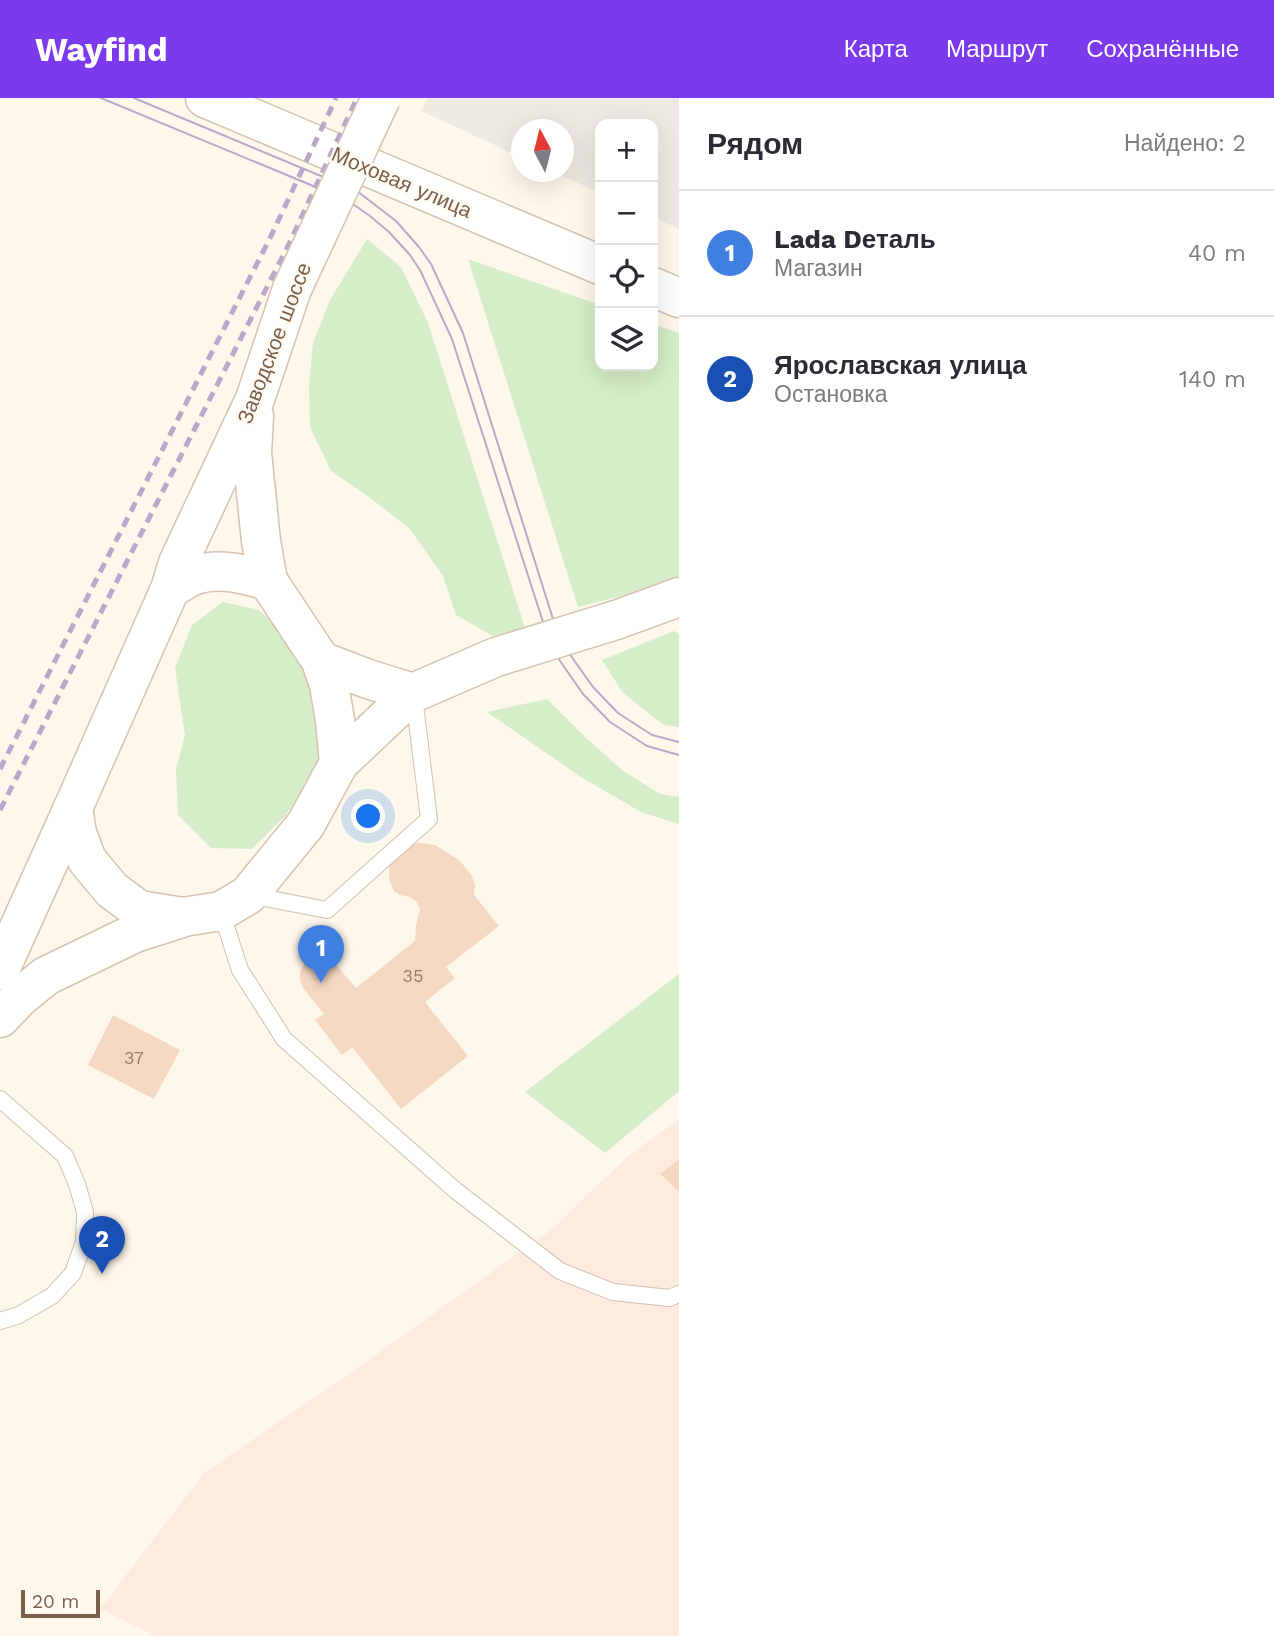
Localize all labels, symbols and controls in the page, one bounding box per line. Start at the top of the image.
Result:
text: Wayfind [35,30,168,69]
text: Карта [844,35,908,63]
text: Маршрут [946,35,1048,63]
text: Сохранённые [1086,35,1239,63]
north arrow [511,119,574,182]
map controls [595,119,658,371]
button: + [595,119,658,182]
text: Рядом [707,126,803,161]
text: Найдено: 2 [1124,130,1246,157]
street label: Моховая улица [328,141,476,223]
button: − [595,182,658,245]
text: Lada Dеталь [774,224,936,254]
text: 1 [725,240,735,267]
text: 40 m [1188,240,1246,267]
button: locate [595,245,658,308]
text: Магазин [774,255,863,282]
street label: Заводское шоссе [232,259,316,427]
button: layers [595,308,658,371]
text: Ярославская улица [774,350,1027,380]
text: 2 [723,366,737,393]
text: 140 m [1179,366,1246,393]
text: Остановка [774,381,888,408]
your location [351,799,385,833]
pin: 1 [298,925,344,983]
house number: 35 [403,965,423,986]
house number: 37 [124,1047,144,1068]
pin: 2 [79,1216,125,1274]
scale bar [21,1587,100,1619]
text: 20 m [32,1590,79,1613]

